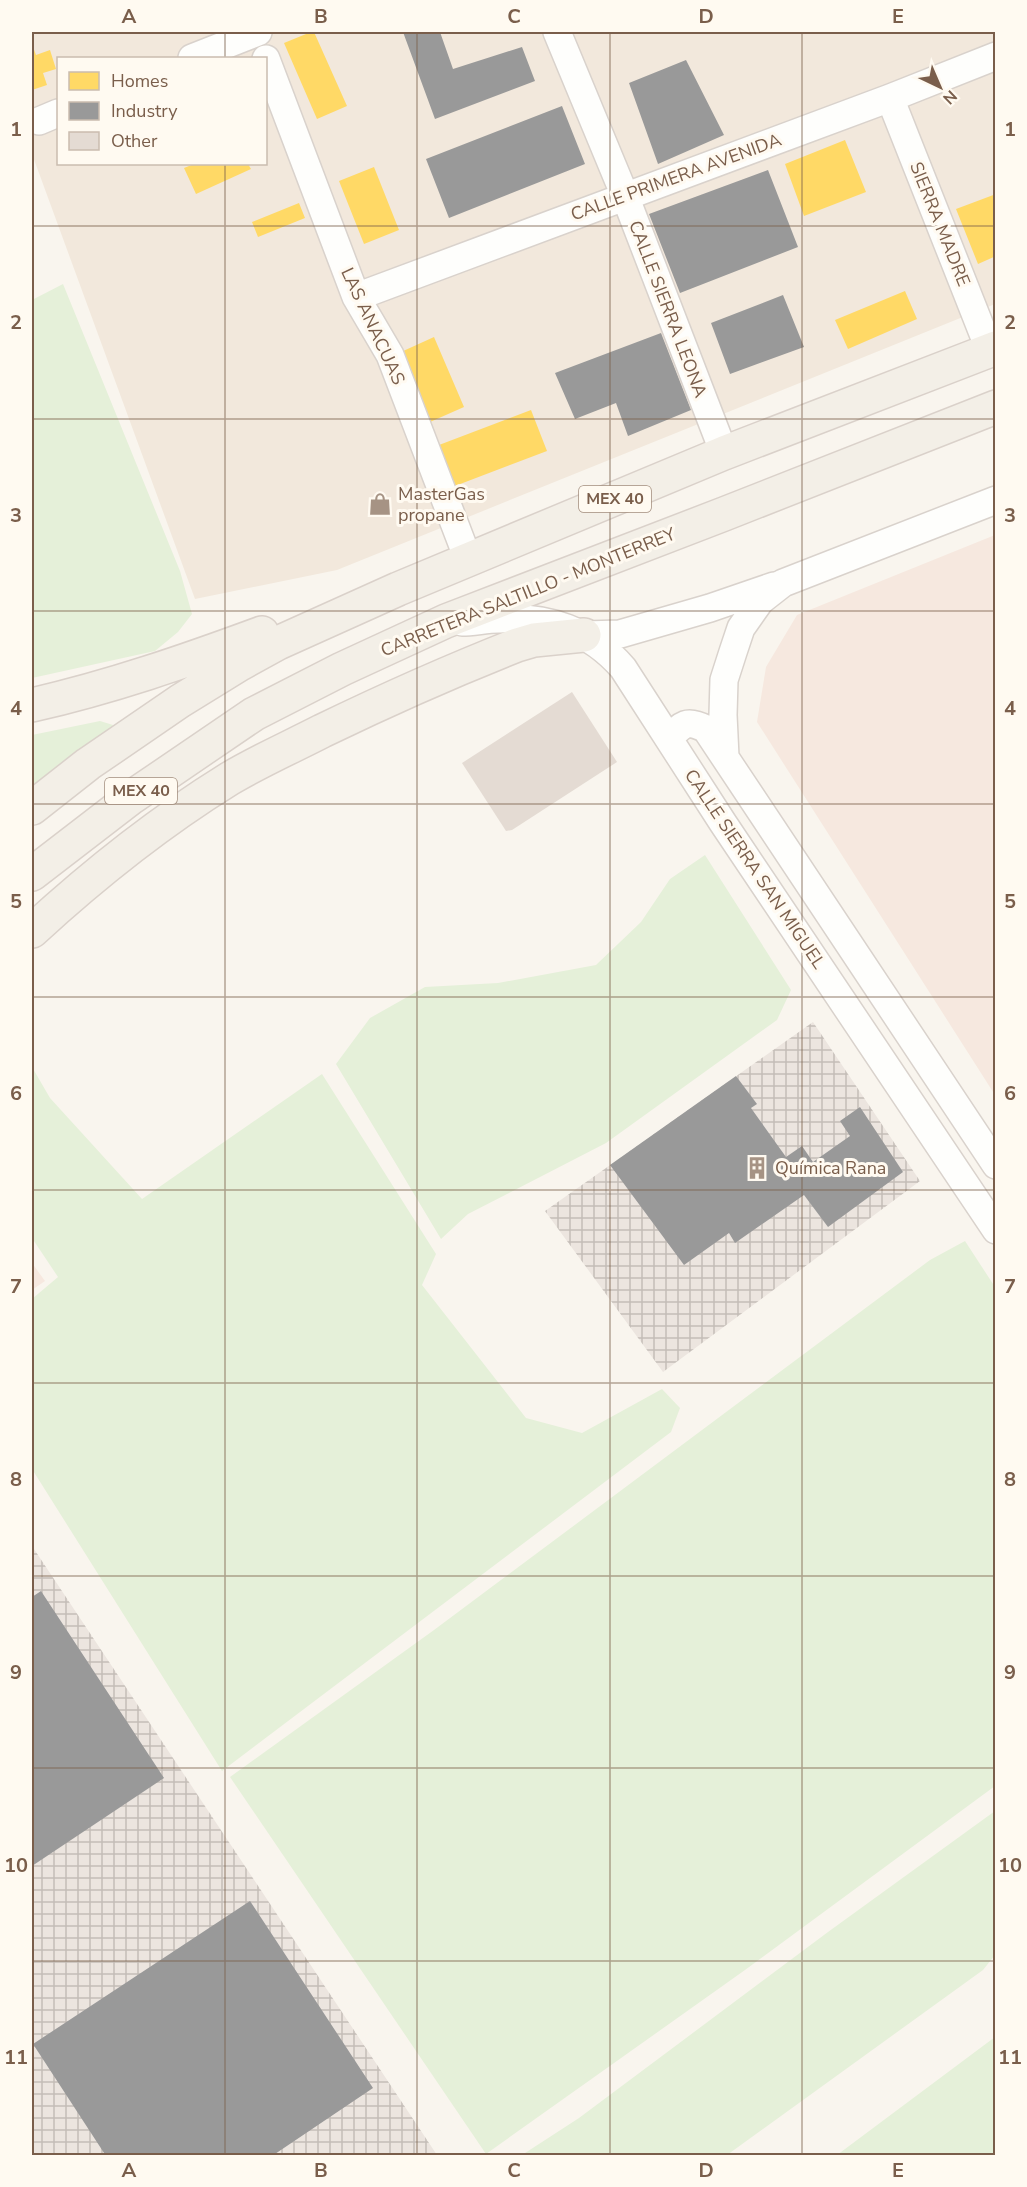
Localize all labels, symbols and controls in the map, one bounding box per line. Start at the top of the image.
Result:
text: A [122,3,137,30]
text: B [314,3,328,30]
text: C [507,3,521,30]
text: D [698,3,714,30]
text: E [892,3,904,30]
legend [57,57,267,165]
north arrow [910,57,970,117]
text: Homes [111,69,168,93]
text: N [938,85,962,109]
text: Industry [111,99,178,123]
text: 1 [10,116,22,143]
text: 1 [1004,116,1016,143]
street label: CALLE PRIMERA AVENIDA [567,128,785,226]
text: Other [111,129,158,153]
street label: SIERRA MADRE [904,158,976,290]
street label: CALLE SIERRA LEONA [623,217,713,401]
street label: LAS ANACUAS [335,264,411,388]
text: 2 [10,309,22,336]
text: 2 [1004,309,1016,336]
place label: MasterGas propane [398,482,485,527]
road number: MEX 40 [579,486,651,512]
shop icon: MasterGas propane [367,491,393,517]
text: 3 [10,502,22,529]
text: 3 [1004,502,1016,529]
street label: CARRETERA SALTILLO - MONTERREY [377,522,679,662]
text: 4 [10,695,22,722]
text: 4 [1004,695,1016,722]
street label: CALLE SIERRA SAN MIGUEL [679,764,831,974]
road number: MEX 40 [105,778,177,804]
text: 5 [10,888,22,915]
text: 5 [1004,888,1016,915]
text: 6 [10,1080,22,1107]
text: 6 [1004,1080,1016,1107]
building icon: Química Rana [744,1155,770,1181]
place label: Química Rana [775,1156,886,1180]
text: 7 [10,1273,22,1300]
text: 7 [1004,1273,1016,1300]
text: 8 [10,1466,22,1493]
text: 8 [1004,1466,1016,1493]
text: 9 [10,1659,22,1686]
text: 9 [1004,1659,1016,1686]
text: 10 [4,1852,28,1879]
text: 10 [998,1852,1022,1879]
text: 11 [4,2044,28,2071]
text: 11 [998,2044,1022,2071]
text: A [122,2157,137,2184]
text: B [314,2157,328,2184]
text: C [507,2157,521,2184]
text: D [698,2157,714,2184]
text: E [892,2157,904,2184]

